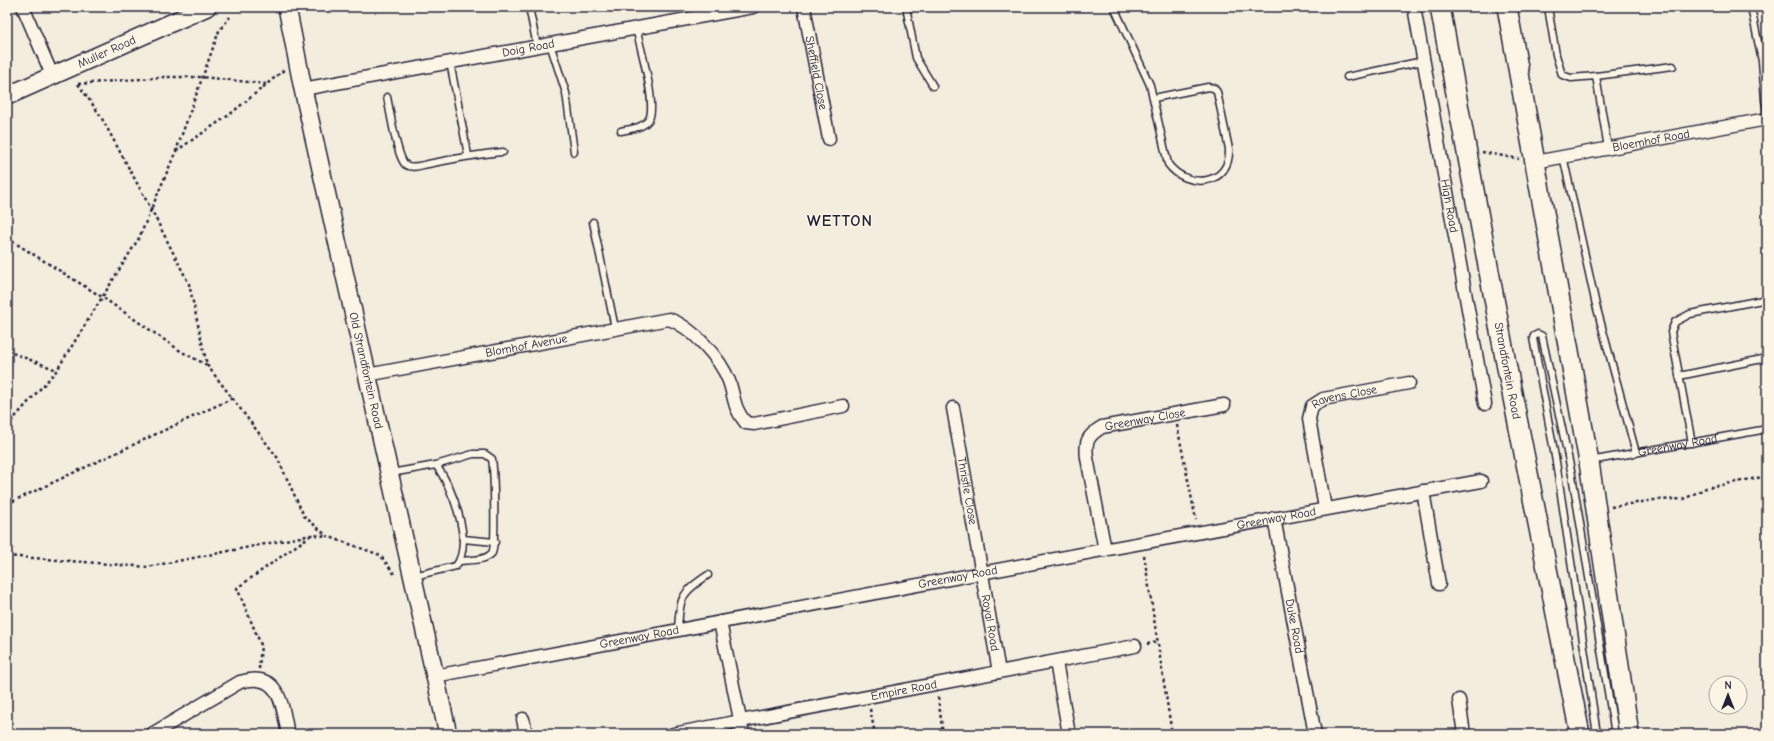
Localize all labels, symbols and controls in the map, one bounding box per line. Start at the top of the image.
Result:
street label: Muller Road [75,33,138,71]
street label: Sheffield Close [803,35,830,111]
street label: Doig Road [501,36,556,60]
street label: Bloemhof Road [1611,126,1691,155]
street label: High Road [1438,178,1461,234]
district label: WETTON [807,212,873,230]
street label: Old Strandfontein Road [346,311,386,430]
street label: Strandfontein Road [1492,321,1524,420]
street label: Blomhof Avenue [484,331,568,360]
street label: Ravens Close [1309,382,1378,411]
street label: Greenway Close [1104,405,1186,433]
street label: Greenway Road [1637,431,1718,459]
street label: Thristle Close [955,456,980,526]
street label: Greenway Road [1236,504,1317,532]
street label: Greenway Road [917,563,998,591]
street label: Royal Road [979,593,1002,652]
street label: Duke Road [1282,598,1307,655]
street label: Greenway Road [598,623,680,651]
north arrow [1708,675,1748,715]
street label: Empire Road [870,677,938,703]
text: N [1724,679,1732,692]

